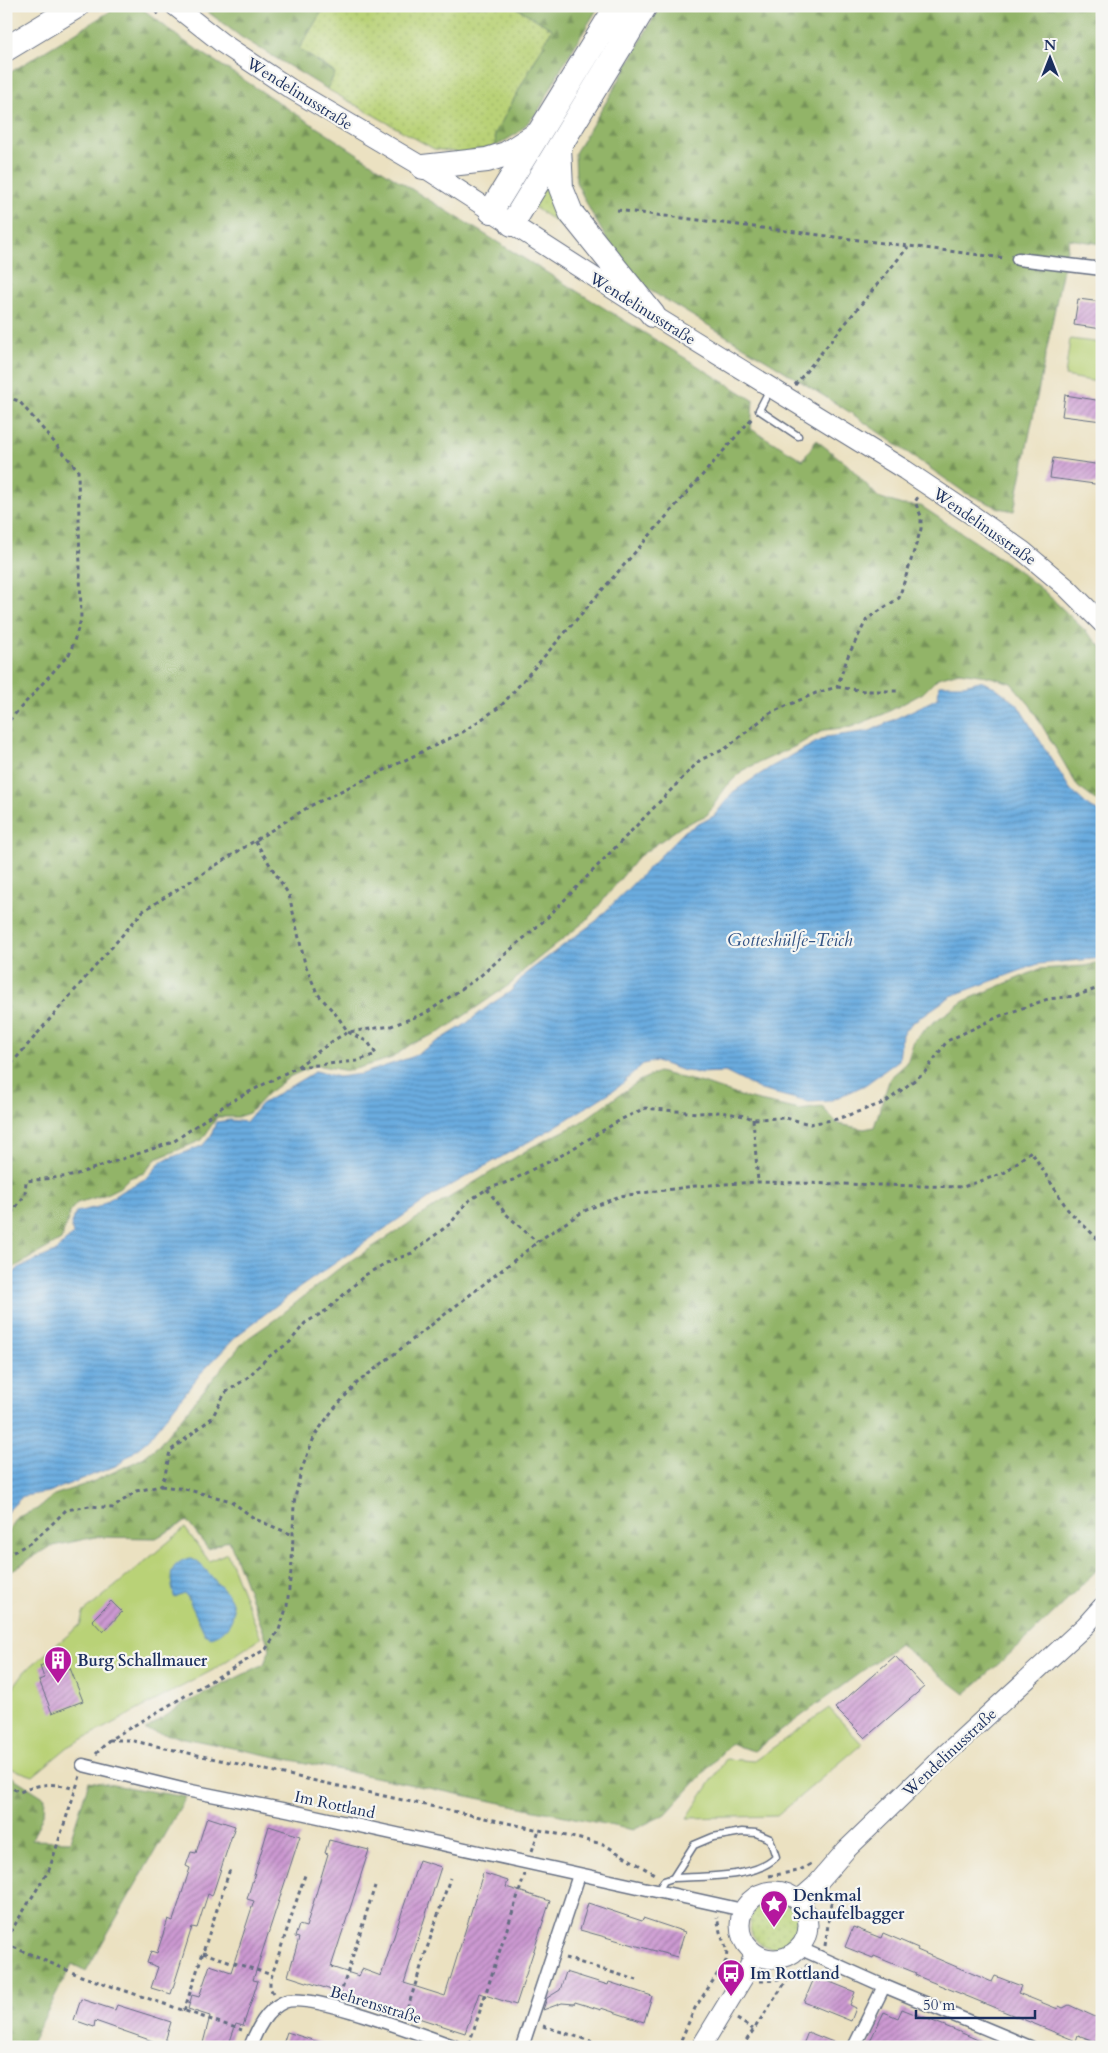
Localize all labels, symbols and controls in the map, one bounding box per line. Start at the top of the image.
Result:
north arrow [1026,32,1076,82]
text: N [1044,36,1056,55]
street label: Wendelinusstraße [241,52,357,135]
street label: Wendelinusstraße [584,267,700,350]
street label: Wendelinusstraße [928,482,1041,571]
water label: Gotteshülfe-Teich [727,928,853,953]
building icon: Burg Schallmauer [43,1645,73,1684]
place label: Burg Schallmauer [77,1650,208,1672]
street label: Wendelinusstraße [897,1703,1002,1803]
street label: Im Rottland [293,1786,378,1824]
place label: Denkmal Schaufelbagger [793,1885,905,1925]
place icon: Denkmal Schaufelbagger [759,1889,789,1928]
bus stop icon: Im Rottland [716,1958,746,1997]
place label: Im Rottland [750,1963,840,1985]
street label: Behrensstraße [327,1981,424,2029]
scale bar [916,1988,1034,2020]
text: 50 m [923,1995,955,2015]

